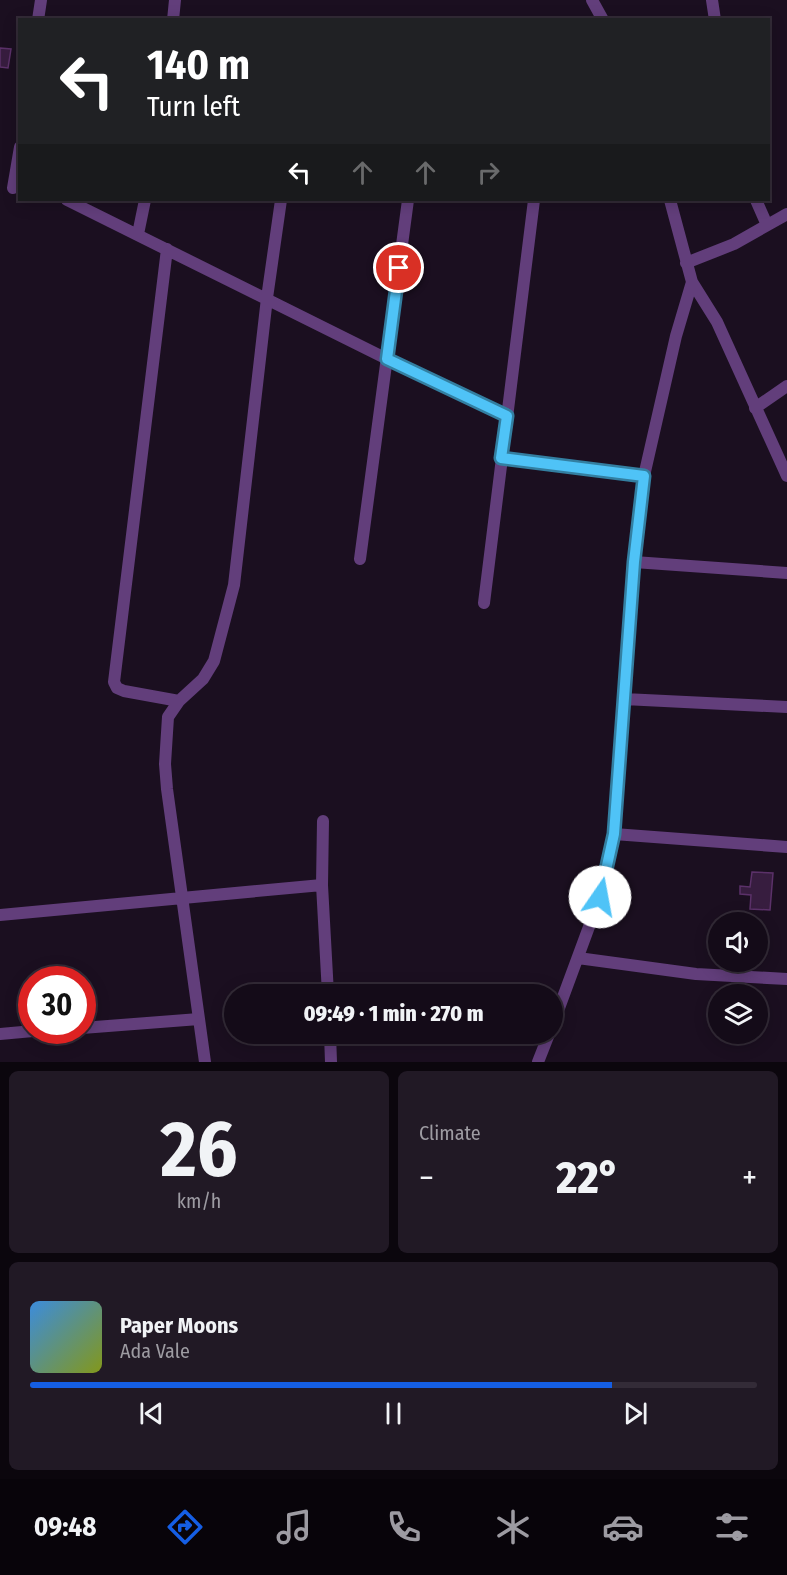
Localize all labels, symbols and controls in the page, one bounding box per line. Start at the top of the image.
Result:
text: 140 m [147,40,250,90]
icon: left [48,42,126,120]
text: Turn left [147,91,240,123]
icon: left [283,156,316,189]
icon: ahead [346,156,379,189]
icon: ahead [409,156,442,189]
icon: right [472,156,505,189]
pin [373,242,424,293]
icon: arrive [382,251,415,284]
position arrow [568,865,632,929]
map controls [708,912,768,1044]
button: sound [708,912,768,972]
speed limit sign: 30 [18,966,96,1044]
button: layers [708,984,768,1044]
text: 09:49 · 1 min · 270 m [304,1000,483,1027]
text: 26 [161,1103,237,1197]
text: Climate [419,1121,481,1145]
text: 22° [556,1151,620,1205]
text: − [419,1158,434,1198]
text: + [742,1158,757,1198]
text: km/h [177,1189,221,1213]
text: Paper Moons [120,1312,238,1339]
text: Ada Vale [120,1339,190,1363]
icon: previous [135,1397,168,1430]
icon: pause [377,1397,410,1430]
icon: next [619,1397,652,1430]
icon: directions [164,1506,206,1548]
icon: music [273,1506,315,1548]
icon: phone [383,1506,425,1548]
icon: climate [492,1506,534,1548]
icon: car [602,1506,644,1548]
icon: filters [711,1506,753,1548]
text: 09:48 [34,1511,96,1543]

